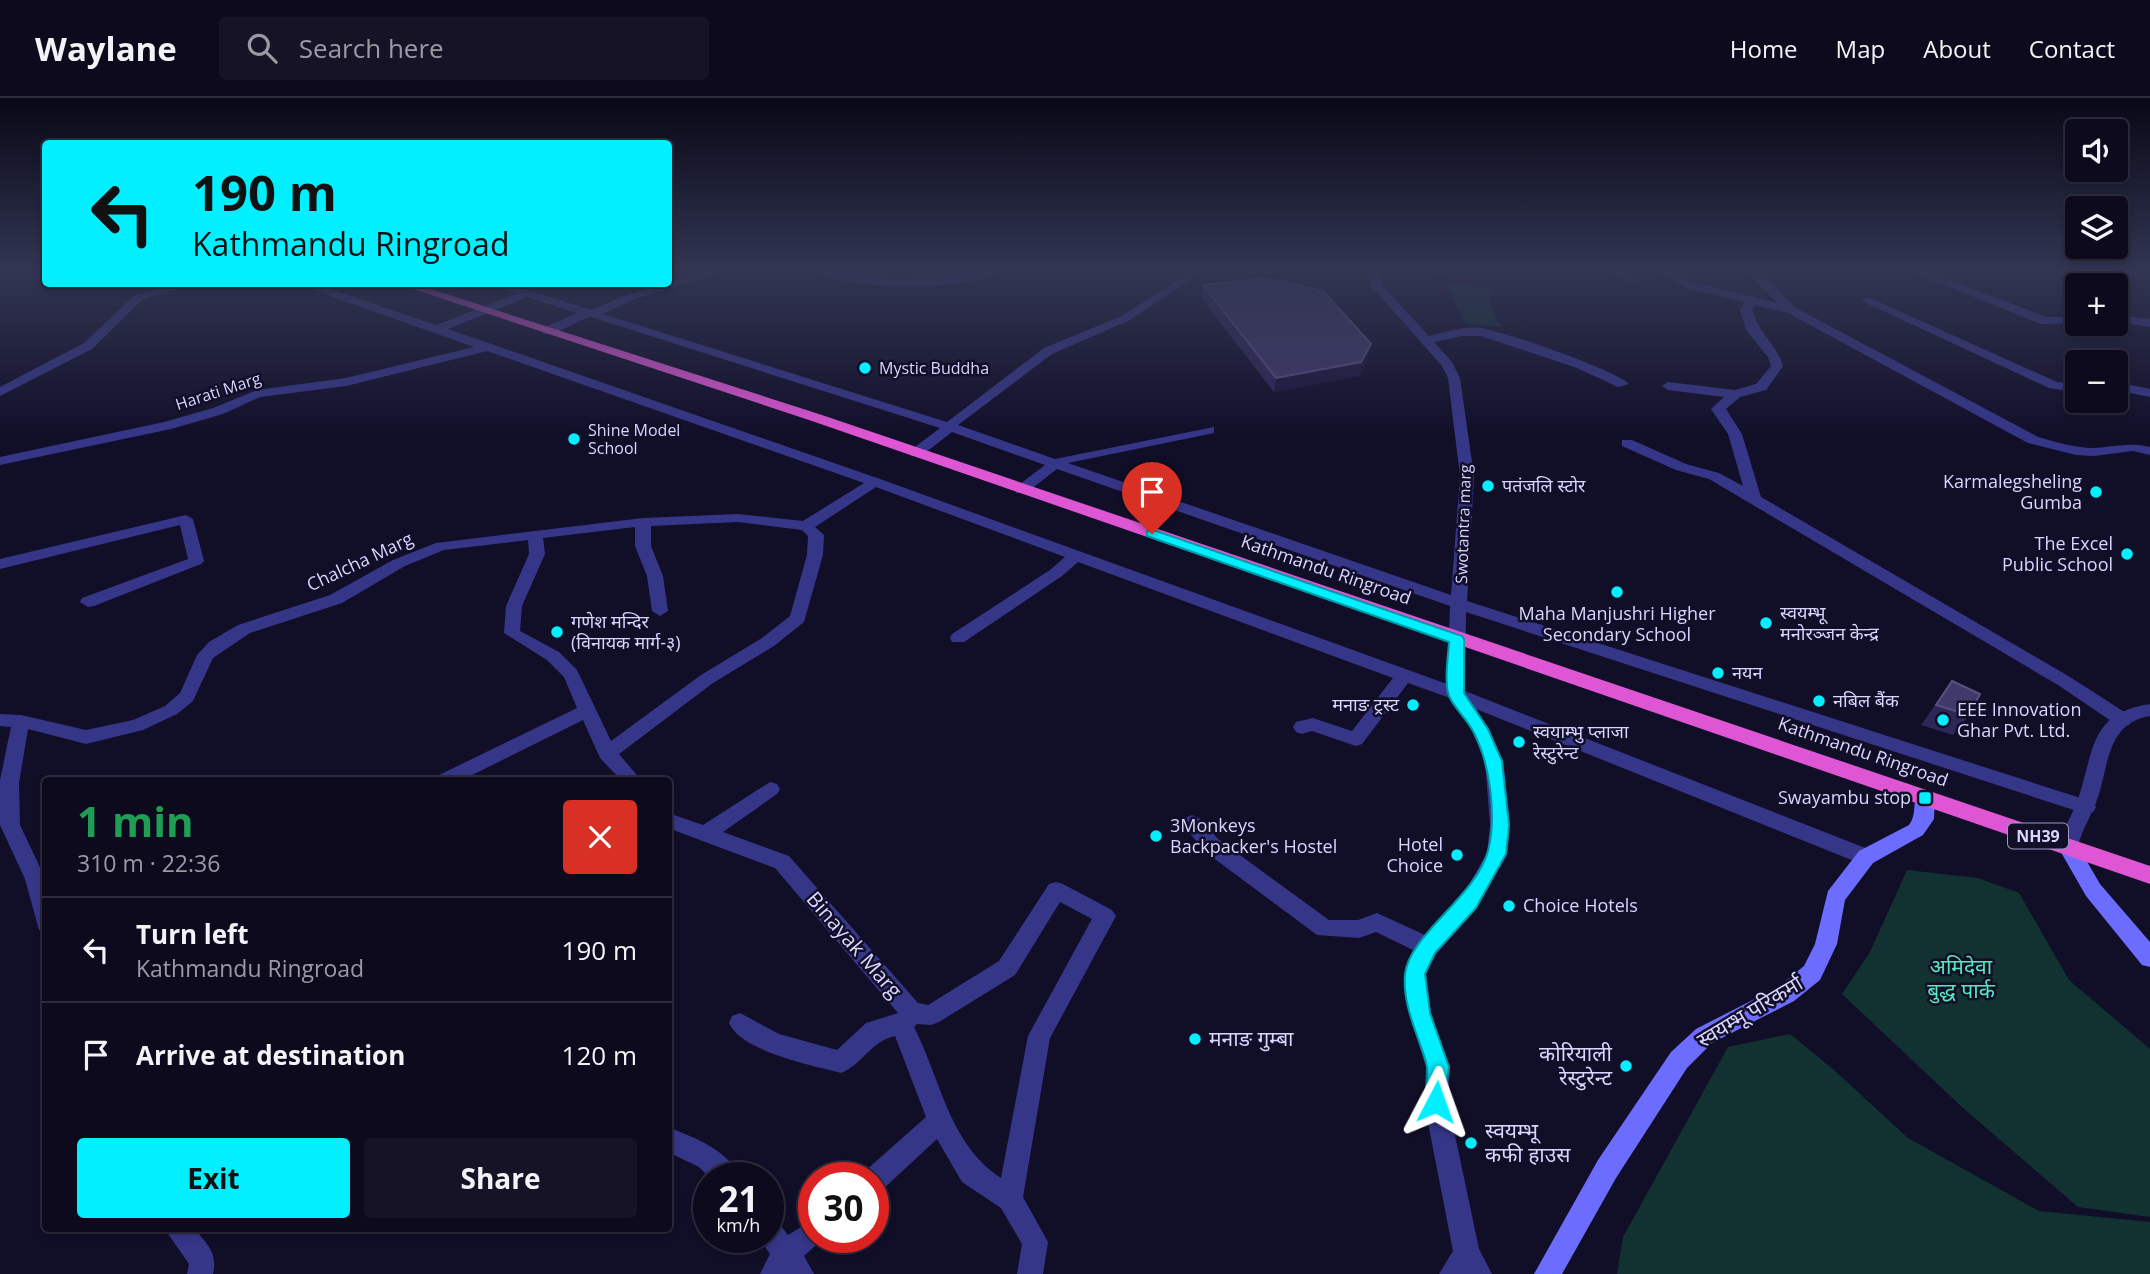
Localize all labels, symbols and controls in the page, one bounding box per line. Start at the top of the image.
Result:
search box [219,17,709,80]
text: Waylane [35,26,177,71]
icon: search [243,29,281,67]
text: Search here [299,30,444,66]
text: Home [1730,32,1798,65]
text: Map [1836,32,1885,65]
text: About [1923,32,1991,65]
text: Contact [2029,32,2115,65]
map controls [2065,119,2128,413]
button: sound [2065,119,2128,182]
text: 190 m [192,159,337,225]
icon: left [77,168,168,259]
button: layers [2065,196,2128,259]
text: Kathmandu Ringroad [192,222,509,265]
button: + [2065,273,2128,336]
button: − [2065,350,2128,413]
place label: Mystic Buddha [879,357,989,379]
marker: Mystic Buddha [857,360,873,376]
street label: Harati Marg [173,367,264,415]
place label: Shine Model School [588,419,680,459]
marker: Shine Model School [566,431,582,447]
pin [1122,462,1182,534]
street label: Swotantra marg [1450,464,1476,584]
place label: Karmalegsheling Gumba [1943,469,2082,514]
icon: arrive [1133,473,1171,511]
place label: पतंजलि स्टोर [1502,473,1586,497]
marker: पतंजलि स्टोर [1480,478,1496,494]
marker: Karmalegsheling Gumba [2088,484,2104,500]
street label: Chalcha Marg [303,526,417,596]
street label: Kathmandu Ringroad [1238,529,1415,609]
place label: The Excel Public School [2002,531,2113,576]
marker: The Excel Public School [2119,546,2135,562]
marker: Maha Manjushri Higher Secondary School [1609,584,1625,600]
place label: स्वयम्भू मनोरञ्जन केन्द्र [1780,600,1879,645]
place label: Maha Manjushri Higher Secondary School [1518,601,1716,646]
place label: गणेश मन्दिर (विनायक मार्ग-३) [571,609,681,654]
marker: स्वयम्भू मनोरञ्जन केन्द्र [1758,615,1774,631]
marker: गणेश मन्दिर (विनायक मार्ग-३) [549,624,565,640]
place label: नयन [1732,660,1763,684]
marker: नयन [1710,665,1726,681]
place label: नबिल बैंक [1833,688,1900,712]
place label: मनाङ ट्रस्ट [1332,692,1400,716]
marker: नबिल बैंक [1811,693,1827,709]
marker: मनाङ ट्रस्ट [1405,697,1421,713]
place label: EEE Innovation Ghar Pvt. Ltd. [1957,697,2081,742]
street label: Kathmandu Ringroad [1775,711,1952,791]
marker: EEE Innovation Ghar Pvt. Ltd. [1935,712,1951,728]
place label: स्वयाम्भु प्लाजा रेस्टुरेन्ट [1532,719,1629,765]
marker: स्वयाम्भु प्लाजा रेस्टुरेन्ट [1511,734,1527,750]
place label: Swayambu stop [1778,785,1911,809]
marker: Swayambu stop [1917,790,1933,806]
text: 1 min [77,792,194,849]
button: close [563,800,637,874]
place label: 3Monkeys Backpacker's Hostel [1170,813,1337,858]
road number: NH39 [2008,824,2068,848]
marker: 3Monkeys Backpacker's Hostel [1148,828,1164,844]
place label: Hotel Choice [1387,832,1443,877]
text: 310 m · 22:36 [77,847,220,879]
marker: Hotel Choice [1449,847,1465,863]
street label: Binayak Marg [801,885,909,1004]
place label: Choice Hotels [1523,893,1638,917]
marker: Choice Hotels [1501,898,1517,914]
text: Turn left [136,916,248,952]
icon: left [77,931,115,969]
text: 190 m [562,932,637,968]
text: Kathmandu Ringroad [136,952,364,984]
park label: अमिदेवा बुद्ध पार्क [1927,952,1996,1004]
street label: स्वयम्भू परिकर्मा [1691,968,1808,1054]
place label: मनाङ गुम्बा [1209,1024,1294,1052]
marker: मनाङ गुम्बा [1187,1031,1203,1047]
icon: arrive [77,1036,115,1074]
text: Arrive at destination [136,1037,405,1073]
text: 120 m [562,1037,637,1073]
place label: कोरियाली रेस्टुरेन्ट [1539,1039,1613,1091]
marker: कोरियाली रेस्टुरेन्ट [1618,1058,1634,1074]
position arrow [1399,1065,1473,1139]
place label: स्वयम्भू कफी हाउस [1485,1116,1571,1168]
marker: स्वयम्भू कफी हाउस [1463,1135,1479,1151]
button: Exit [77,1138,350,1218]
button: Share [364,1138,637,1218]
speed limit sign: 30 [798,1162,889,1253]
text: 21 [718,1175,759,1222]
text: km/h [717,1213,760,1237]

